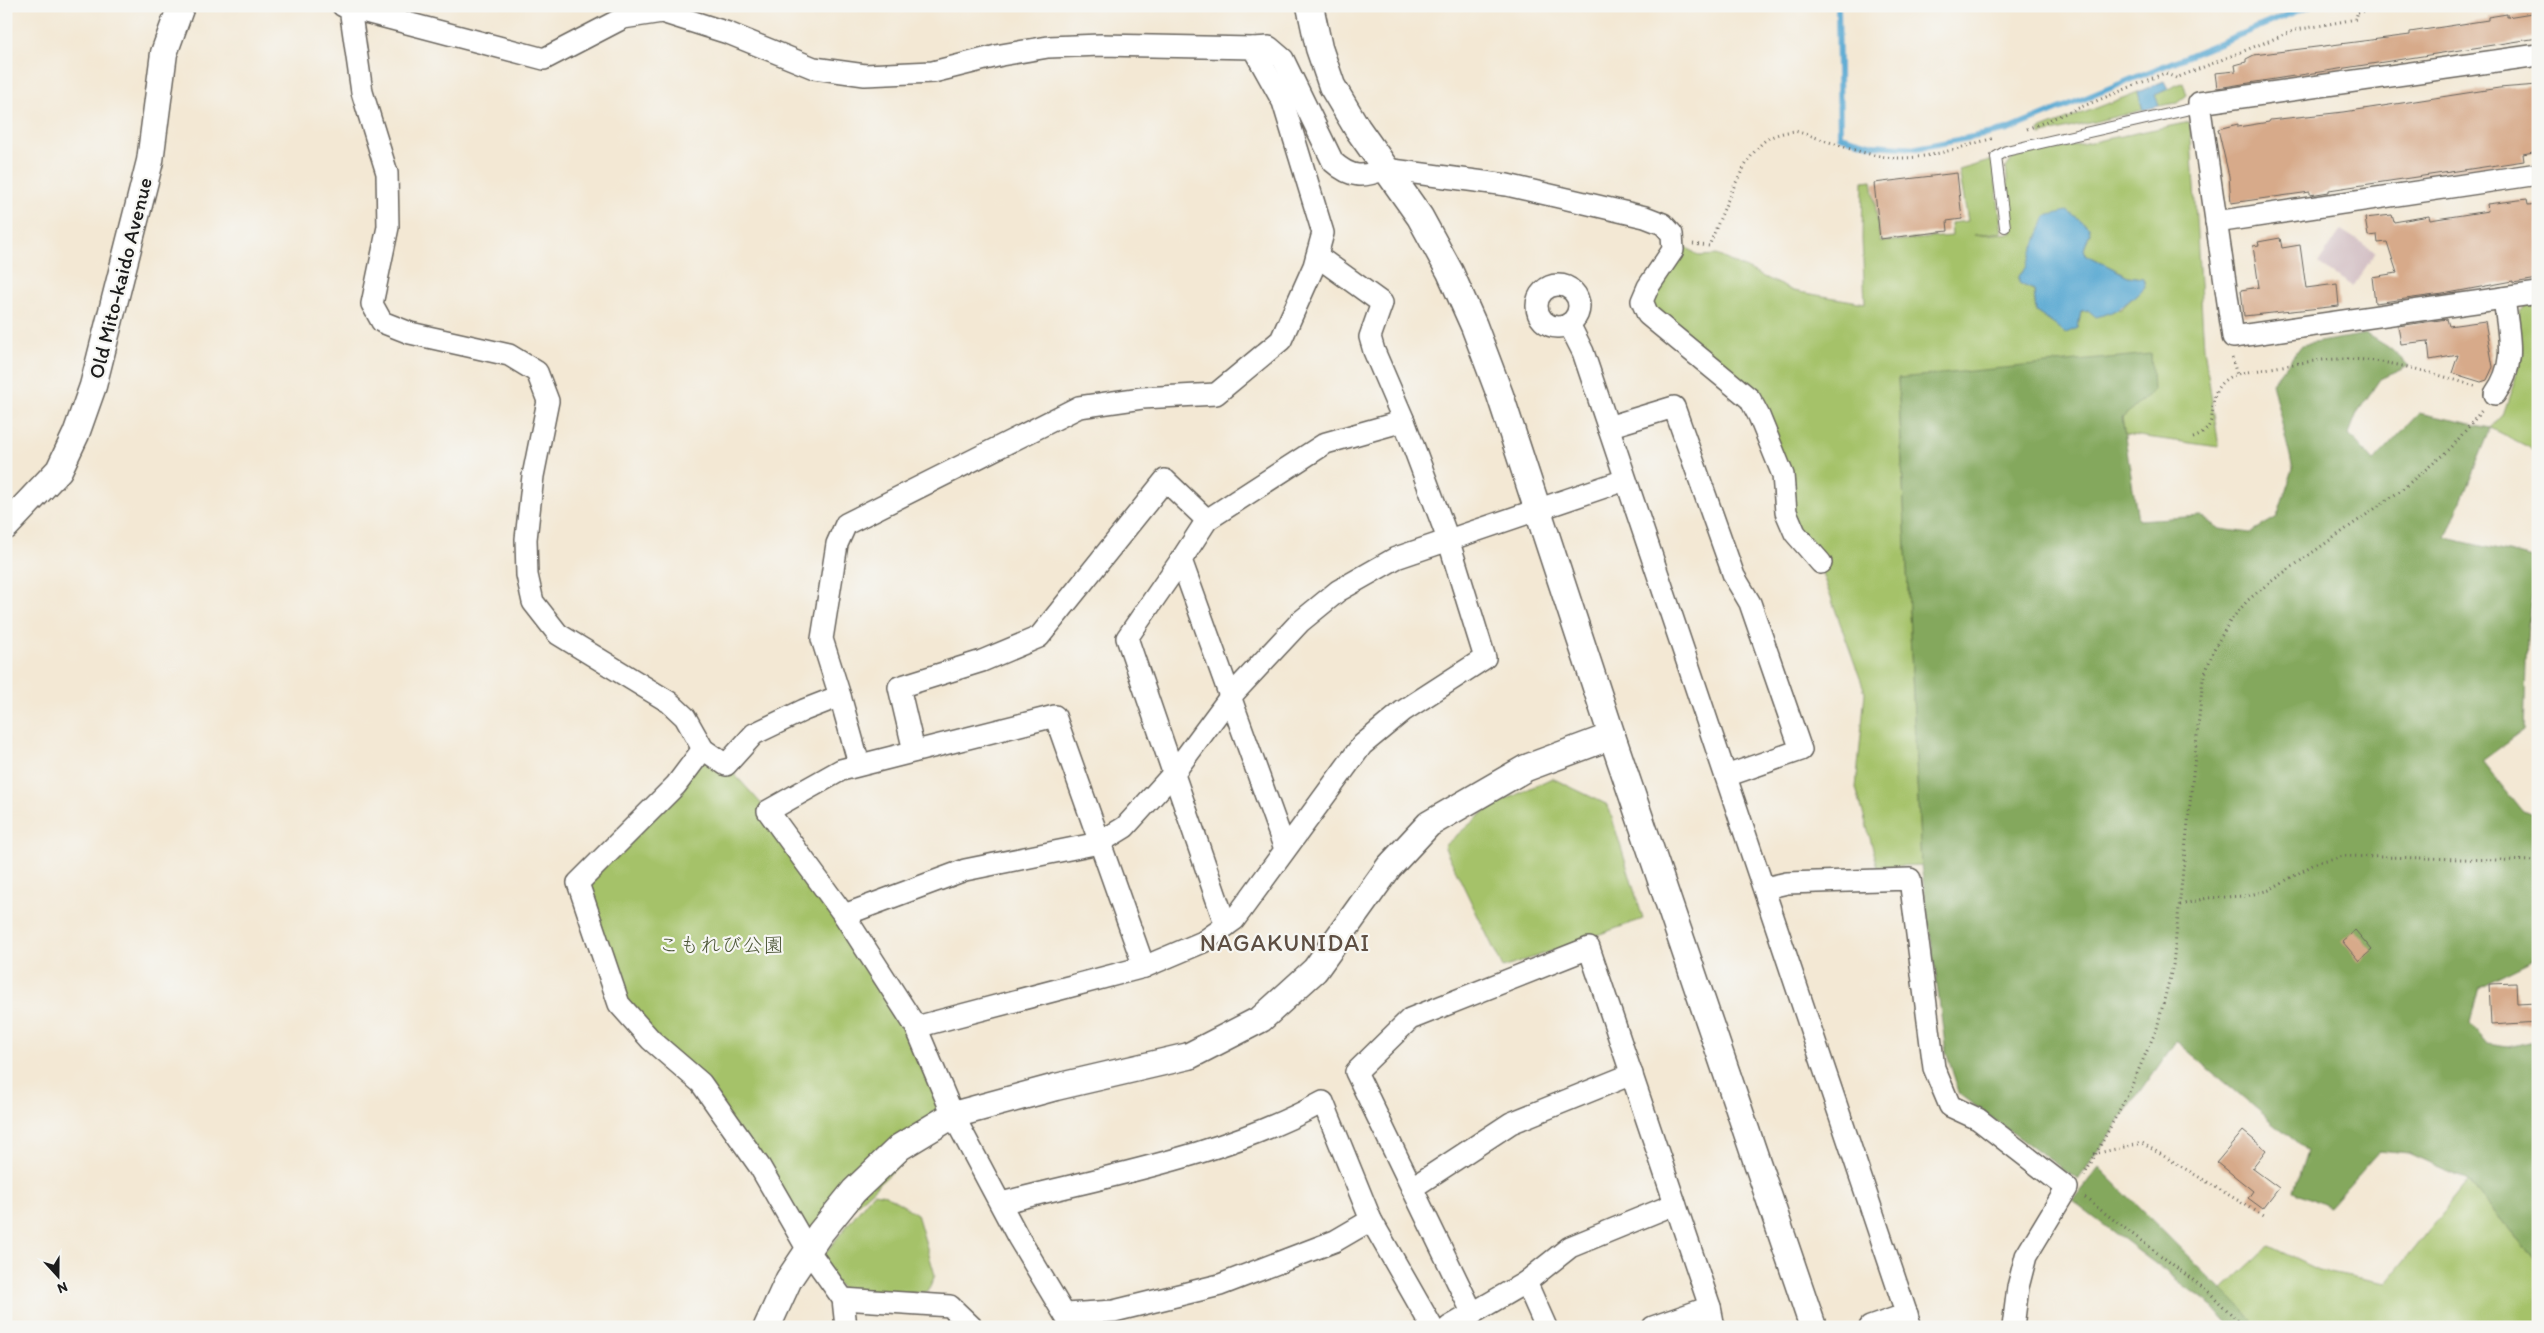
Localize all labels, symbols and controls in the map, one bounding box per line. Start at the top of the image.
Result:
street label: Old Mito-kaido Avenue [83,175,157,381]
district label: NAGAKUNIDAI [1200,928,1370,957]
park label: こもれび公園 [658,932,784,957]
north arrow [32,1250,82,1300]
text: N [55,1278,70,1297]

